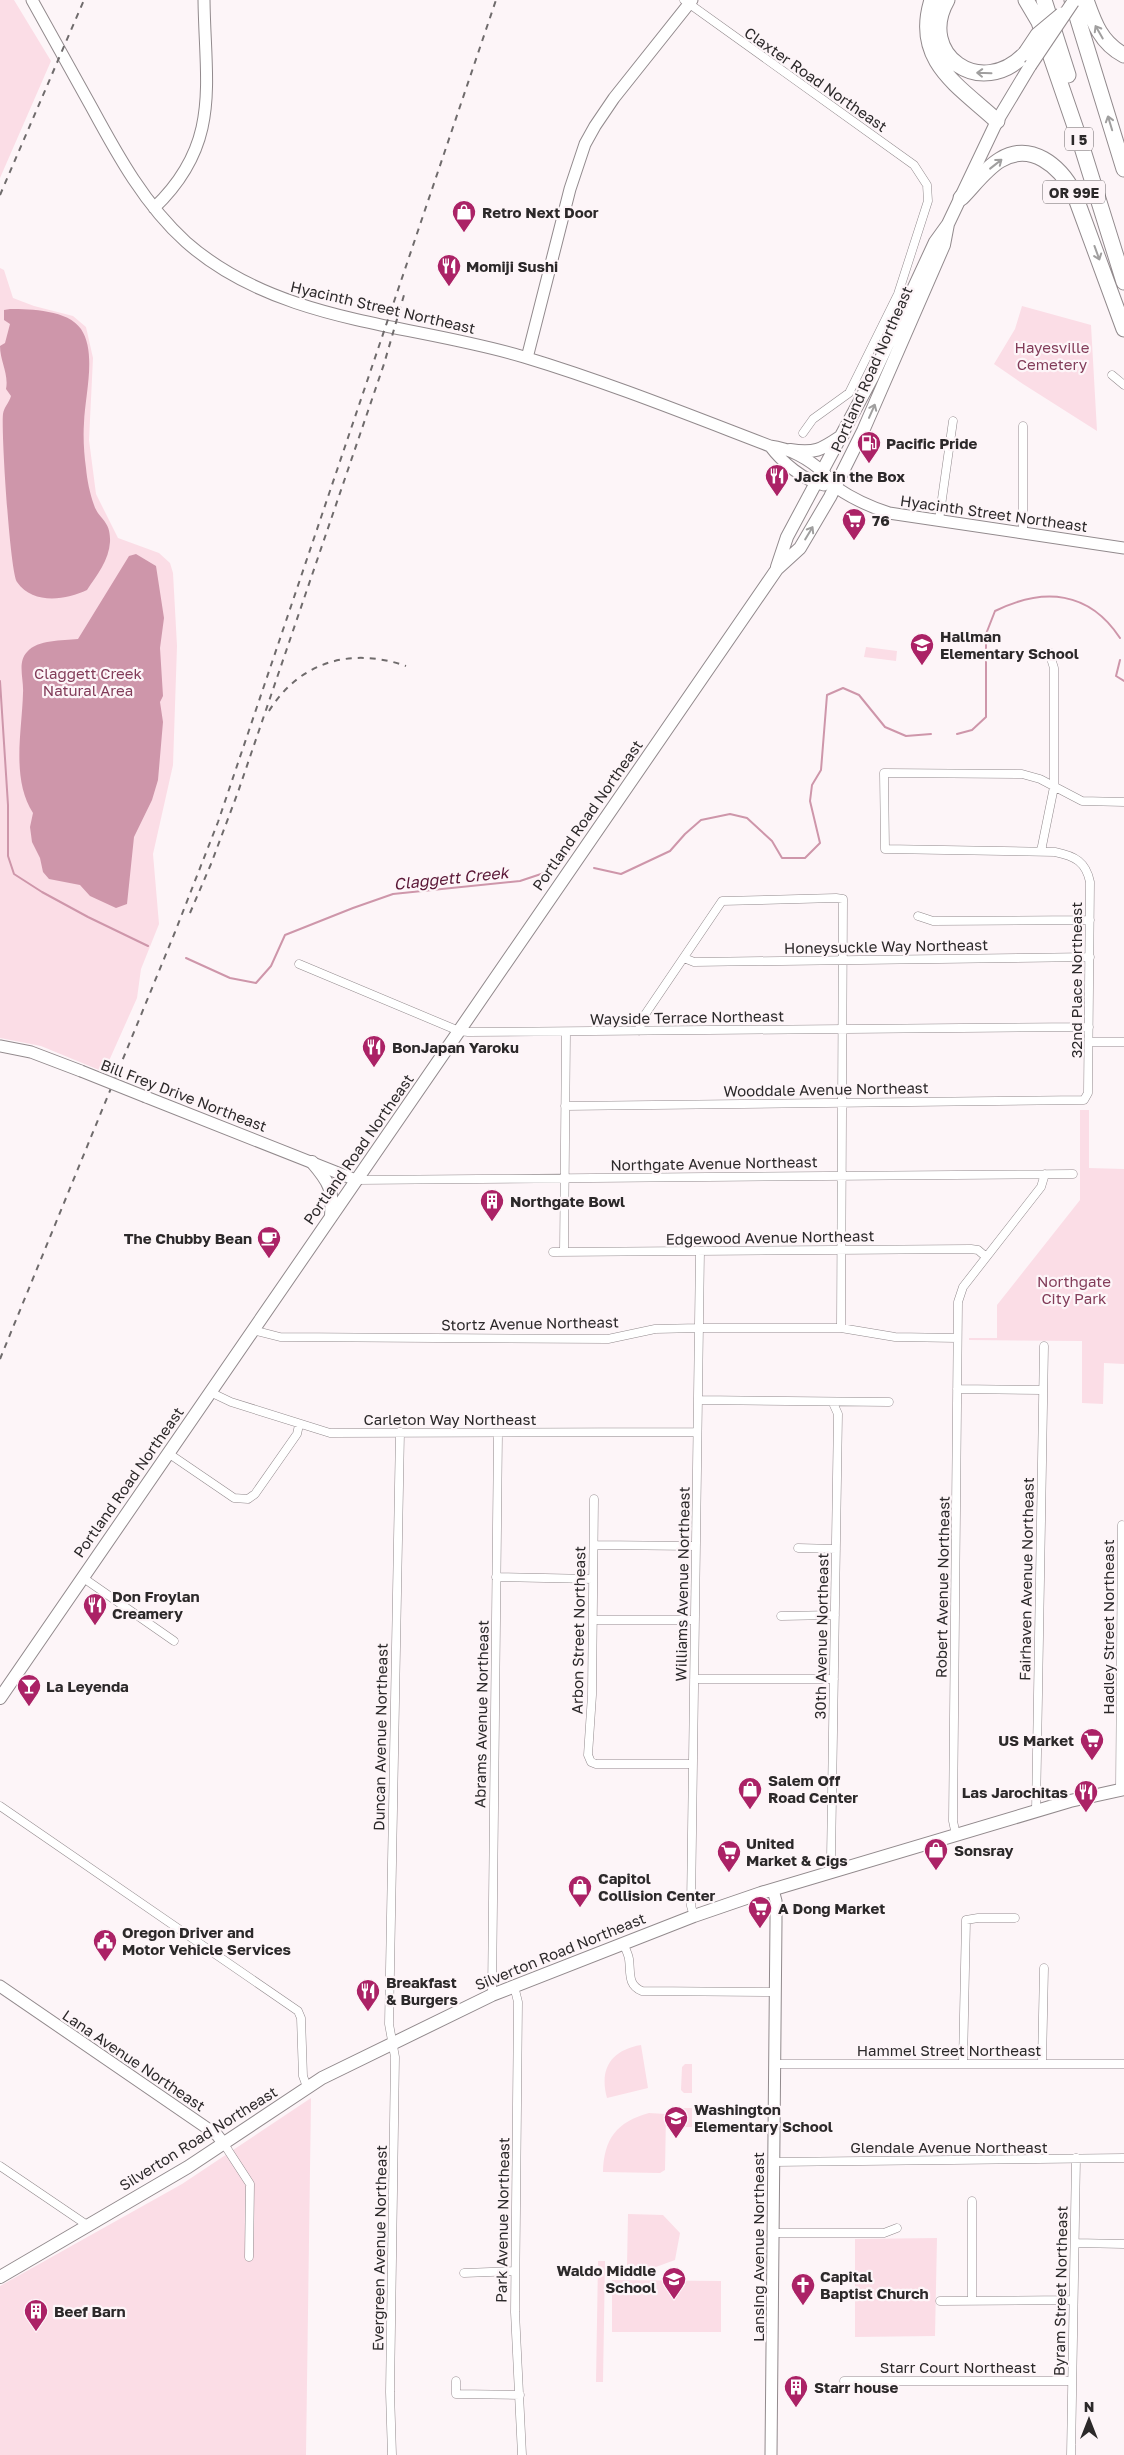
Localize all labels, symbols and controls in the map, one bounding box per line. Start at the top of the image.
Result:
street label: Claxter Road Northeast [741,23,891,135]
one-way arrow [1094,25,1104,39]
one-way arrow [976,68,992,77]
one-way arrow [1104,115,1114,131]
road number: I 5 [1065,128,1093,150]
one-way arrow [989,159,1003,169]
road number: OR 99E [1043,180,1105,203]
shop icon: Retro Next Door [451,199,477,233]
place label: Retro Next Door [482,203,599,221]
one-way arrow [1093,244,1102,260]
restaurant icon: Momiji Sushi [436,253,462,287]
place label: Momiji Sushi [466,257,558,275]
street label: Hyacinth Street Northeast [289,277,477,337]
street label: Portland Road Northeast [826,283,916,455]
park label: Hayesville Cemetery [1015,338,1090,373]
one-way arrow [867,404,877,419]
fuel station icon: Pacific Pride [856,430,882,464]
place label: Pacific Pride [886,434,977,452]
restaurant icon: Jack in the Box [764,463,790,497]
place label: Jack in the Box [794,467,905,485]
street label: Hyacinth Street Northeast [899,491,1089,535]
supermarket icon: 76 [841,507,867,541]
place label: 76 [872,511,890,529]
one-way arrow [804,526,814,541]
place label: Hallman Elementary School [940,627,1079,662]
school or university icon: Hallman Elementary School [909,632,935,666]
park label: Claggett Creek Natural Area [34,664,143,699]
street label: Portland Road Northeast [528,736,646,894]
water label: Claggett Creek [393,862,511,894]
street label: 32nd Place Northeast [1067,902,1085,1058]
street label: Honeysuckle Way Northeast [784,935,988,957]
street label: Wayside Terrace Northeast [590,1006,784,1028]
restaurant icon: BonJapan Yaroku [361,1034,387,1068]
place label: BonJapan Yaroku [392,1038,519,1056]
street label: Bill Frey Drive Northeast [98,1055,270,1135]
street label: Portland Road Northeast [299,1070,417,1228]
street label: Wooddale Avenue Northeast [723,1078,929,1100]
street label: Northgate Avenue Northeast [610,1152,818,1174]
building icon: Northgate Bowl [479,1188,505,1222]
place label: Northgate Bowl [510,1192,625,1210]
cafe icon: The Chubby Bean [256,1225,282,1259]
street label: Edgewood Avenue Northeast [666,1226,874,1248]
place label: The Chubby Bean [124,1229,252,1247]
park label: Northgate City Park [1037,1272,1111,1307]
street label: Stortz Avenue Northeast [441,1312,619,1334]
street label: Portland Road Northeast [69,1403,187,1561]
street label: Carleton Way Northeast [364,1410,536,1428]
street label: Fairhaven Avenue Northeast [1015,1477,1037,1681]
street label: Williams Avenue Northeast [671,1486,693,1682]
street label: Robert Avenue Northeast [931,1496,953,1678]
street label: Hadley Street Northeast [1099,1539,1117,1715]
street label: Arbon Street Northeast [568,1546,588,1714]
street label: 30th Avenue Northeast [811,1553,831,1719]
place label: Don Froylan Creamery [112,1587,200,1622]
restaurant icon: Don Froylan Creamery [82,1592,108,1626]
street label: Abrams Avenue Northeast [470,1620,492,1808]
street label: Duncan Avenue Northeast [369,1643,391,1831]
bar icon: La Leyenda [16,1673,42,1707]
place label: La Leyenda [46,1677,129,1695]
supermarket icon: US Market [1079,1727,1105,1761]
place label: US Market [998,1731,1074,1749]
place label: Salem Off Road Center [768,1771,858,1806]
shop icon: Salem Off Road Center [737,1776,763,1810]
restaurant icon: Las Jarochitas [1073,1779,1099,1813]
place label: Las Jarochitas [962,1783,1068,1801]
place label: United Market & Cigs [746,1834,848,1869]
shop icon: Sonsray [923,1837,949,1871]
supermarket icon: United Market & Cigs [716,1839,742,1873]
place label: Sonsray [954,1841,1014,1859]
place label: Capitol Collision Center [598,1869,716,1904]
shop icon: Capitol Collision Center [567,1874,593,1908]
supermarket icon: A Dong Market [747,1895,773,1929]
place label: A Dong Market [778,1899,885,1917]
street label: Silverton Road Northeast [472,1908,648,1994]
place label: Oregon Driver and Motor Vehicle Services [122,1923,291,1958]
public building icon: Oregon Driver and Motor Vehicle Services [92,1928,118,1962]
place label: Breakfast & Burgers [386,1973,458,2008]
restaurant icon: Breakfast & Burgers [355,1978,381,2012]
street label: Lana Avenue Northeast [59,2006,209,2114]
street label: Hammel Street Northeast [857,2041,1041,2059]
street label: Silverton Road Northeast [116,2082,280,2194]
place label: Washington Elementary School [694,2100,833,2135]
school or university icon: Washington Elementary School [663,2105,689,2139]
street label: Park Avenue Northeast [492,2137,512,2303]
street label: Glendale Avenue Northeast [850,2138,1048,2156]
street label: Evergreen Avenue Northeast [368,2145,390,2351]
street label: Lansing Avenue Northeast [749,2152,767,2342]
street label: Byram Street Northeast [1050,2206,1070,2376]
place label: Waldo Middle School [556,2261,656,2296]
school or university icon: Waldo Middle School [661,2266,687,2300]
place label: Capital Baptist Church [820,2267,929,2302]
church icon: Capital Baptist Church [790,2272,816,2306]
building icon: Beef Barn [23,2298,49,2332]
place label: Beef Barn [54,2302,126,2320]
street label: Starr Court Northeast [880,2358,1036,2376]
building icon: Starr house [783,2374,809,2408]
place label: Starr house [814,2378,898,2396]
north arrow [1064,2395,1114,2445]
text: N [1084,2398,1094,2415]

